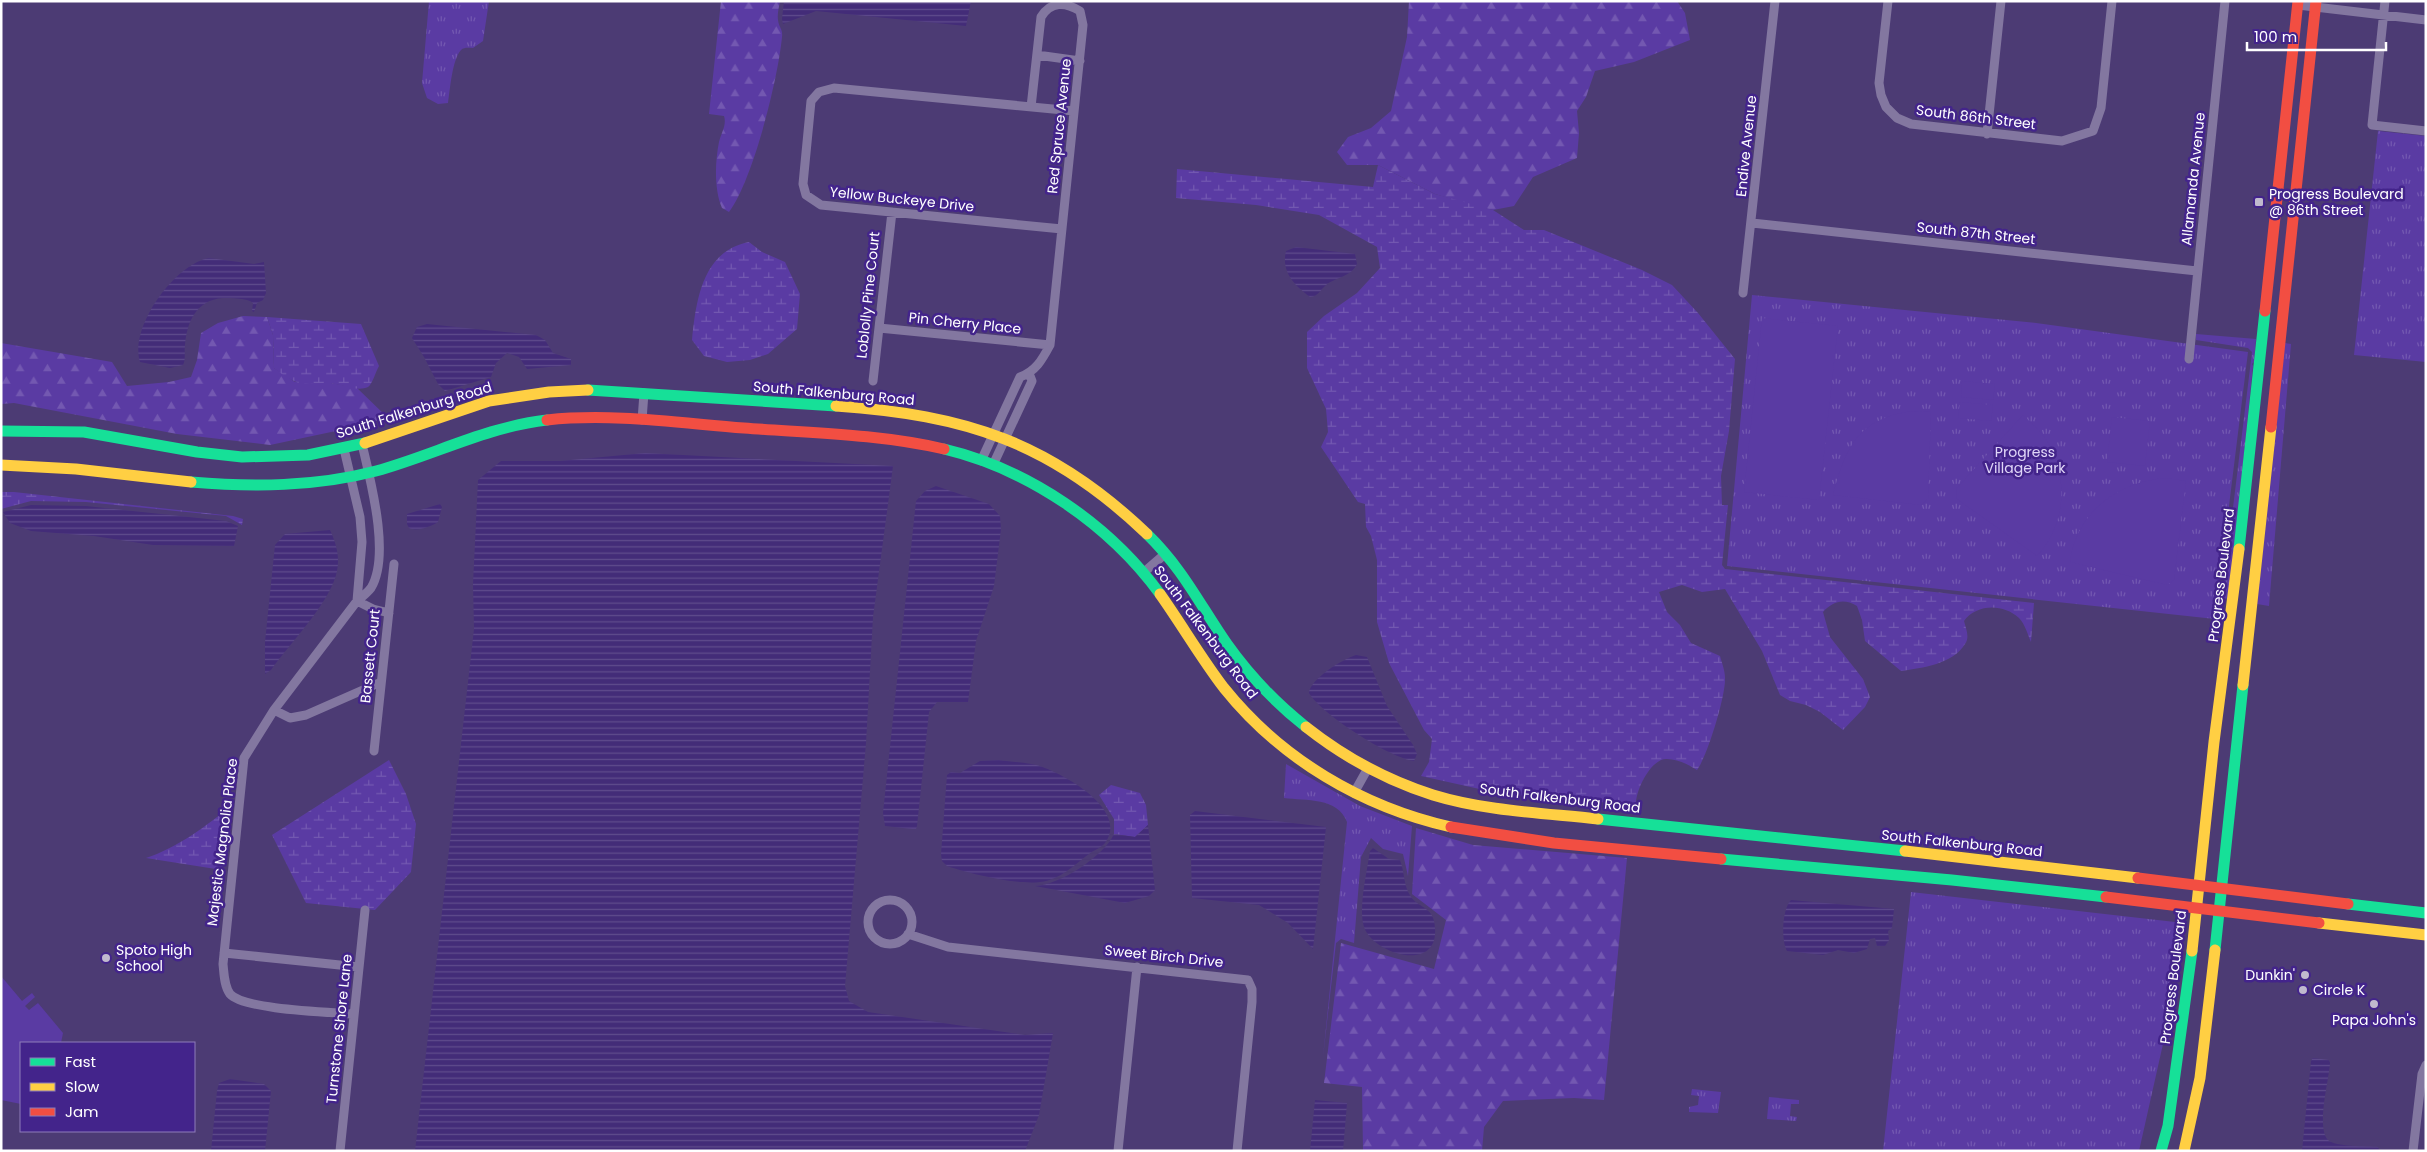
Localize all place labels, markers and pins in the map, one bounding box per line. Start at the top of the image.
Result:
place label: Progress Boulevard @ 86th Street [2269,184,2404,220]
marker: Progress Boulevard @ 86th Street [2253,196,2265,208]
place label: Spoto High School [116,940,192,976]
marker: Spoto High School [100,952,112,964]
place label: Dunkin' [2245,965,2295,985]
marker: Dunkin' [2299,969,2311,981]
place label: Circle K [2313,980,2366,1000]
marker: Circle K [2297,984,2309,996]
marker: Papa John's [2368,998,2380,1010]
place label: Papa John's [2332,1010,2416,1030]

